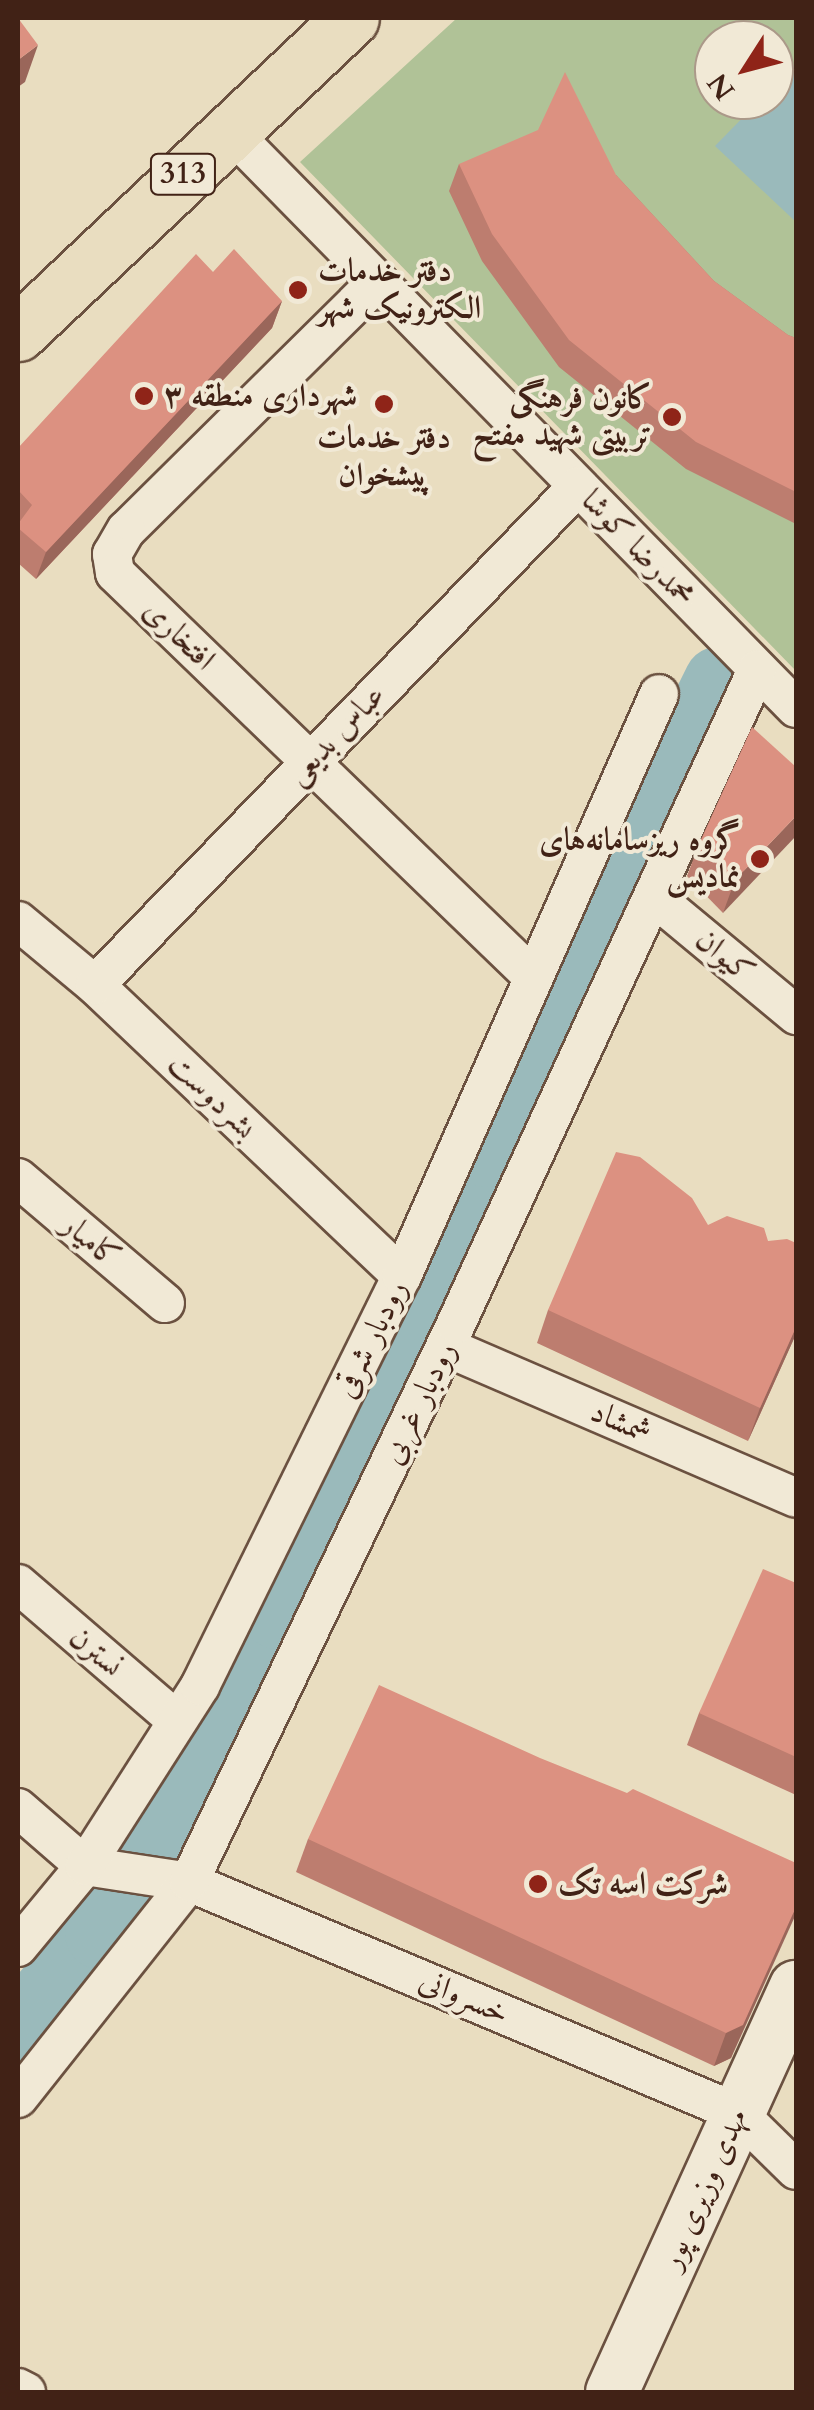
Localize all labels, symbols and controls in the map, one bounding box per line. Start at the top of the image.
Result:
north arrow [694,20,794,120]
text: N [699,65,744,107]
road number: 313 [148,149,218,199]
place label: دفتر خدمات الکترونیک شهر [318,253,481,328]
marker: دفتر خدمات الکترونیک شهر [287,279,309,301]
place label: شهرداری منطقه ۳ [164,377,357,415]
place label: کانون فرهنگی تربیتی شهید مفتح [472,380,652,455]
marker: شهرداری منطقه ۳ [133,385,155,407]
marker: دفتر خدمات پیشخوان [373,393,395,415]
marker: کانون فرهنگی تربیتی شهید مفتح [661,406,683,428]
place label: دفتر خدمات پیشخوان [317,420,451,495]
street label: محمدرضا کوشا [573,482,703,614]
street label: افتخاری [135,591,223,679]
street label: عباس بدیعی [278,676,394,794]
place label: گروه ریزسامانه‌های نمادیس [539,822,740,897]
marker: گروه ریزسامانه‌های نمادیس [749,848,771,870]
street label: کیوان [688,920,762,992]
street label: بشردوست [160,1045,264,1147]
street label: کامیار [54,1205,128,1277]
street label: رودبار شرقی [326,1274,416,1404]
street label: رودبار غربی [373,1336,465,1470]
street label: شمشاد [585,1392,657,1452]
street label: نسترن [61,1618,131,1686]
place label: شرکت اسه تک [558,1865,728,1903]
marker: شرکت اسه تک [527,1873,549,1895]
street label: خسروانی [413,1961,515,2033]
street label: مهدی وزیری پور [652,2103,756,2275]

